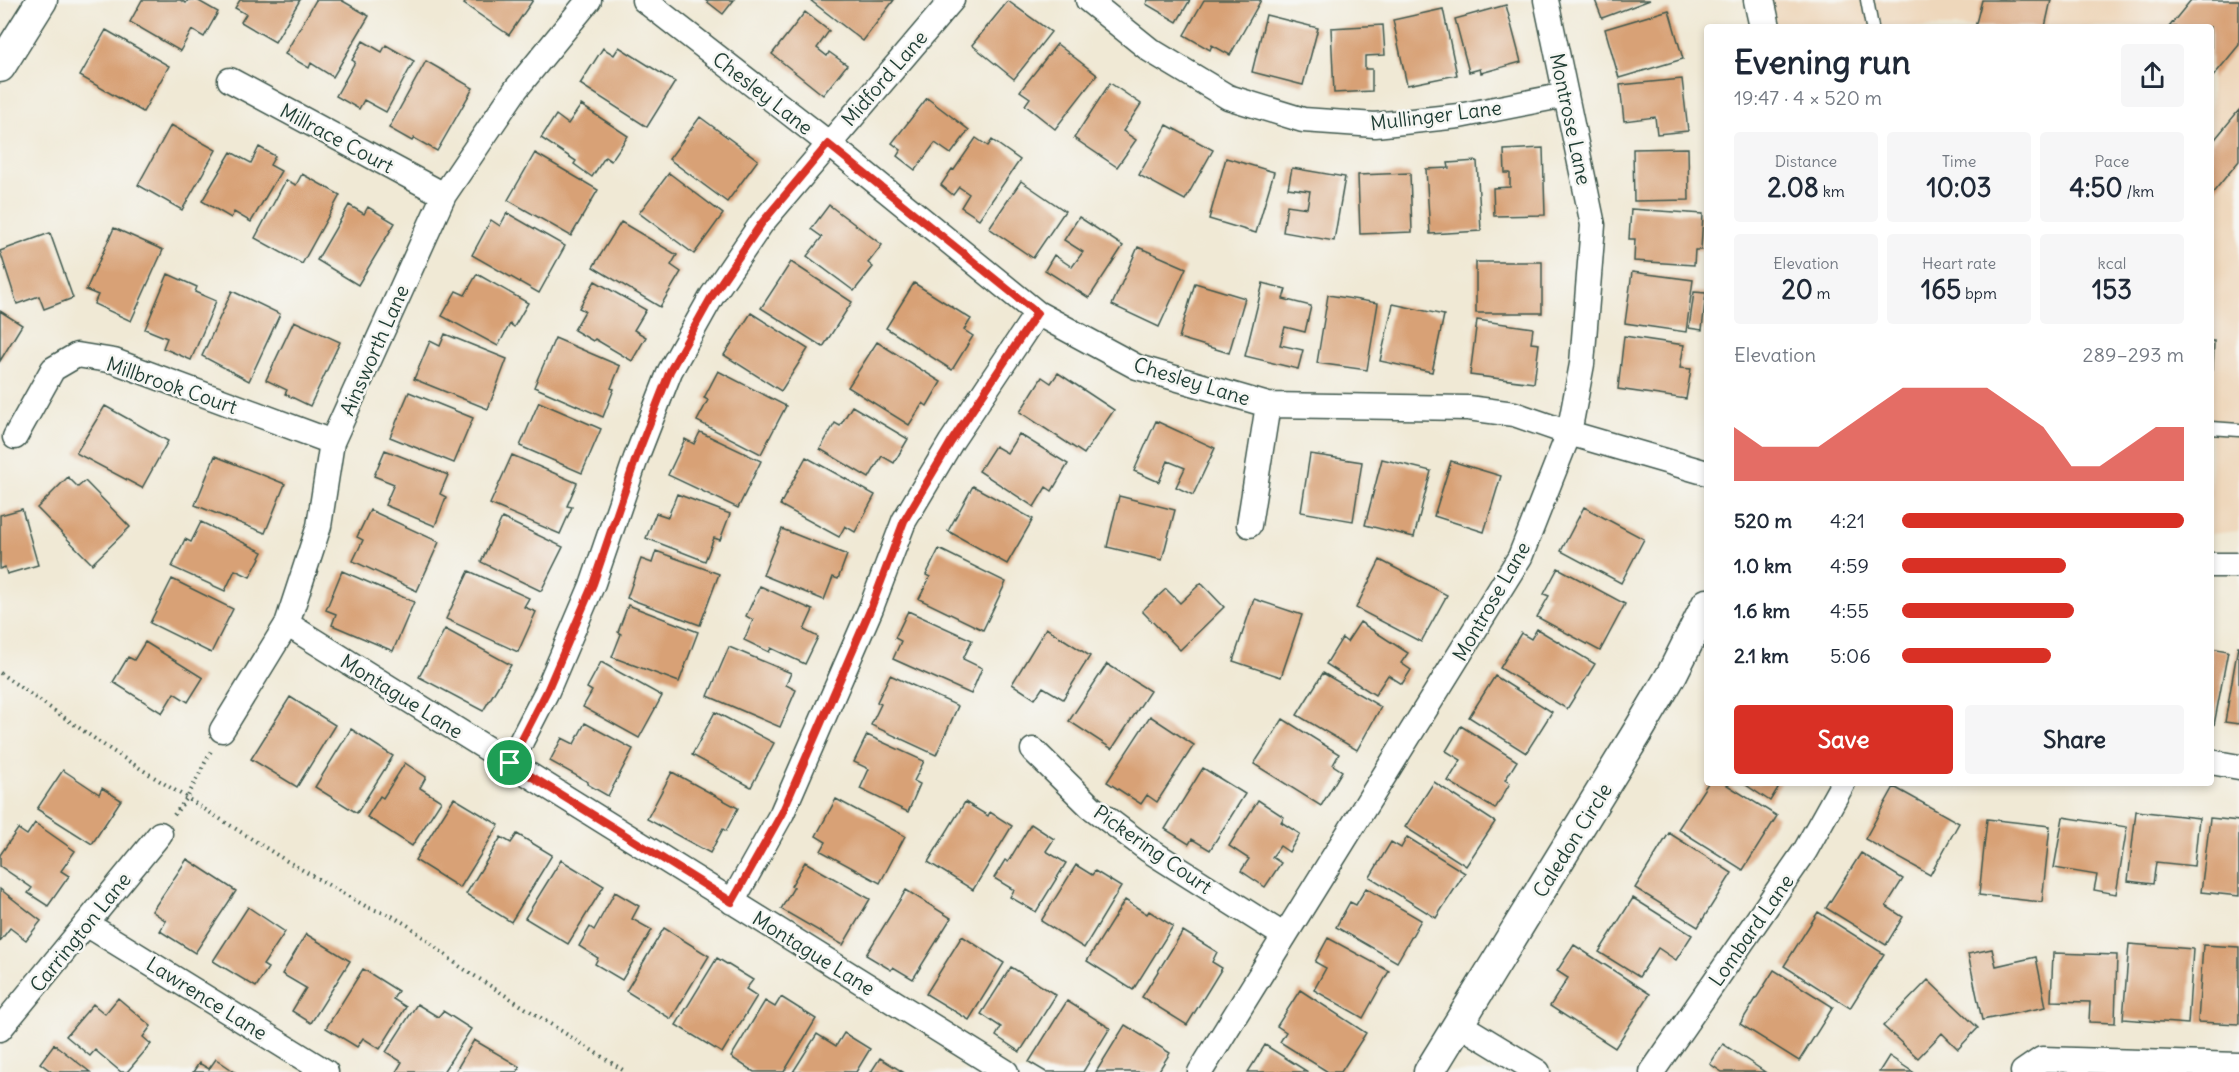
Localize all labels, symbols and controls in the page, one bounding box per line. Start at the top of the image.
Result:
street label: Midford Lane [836,25,932,131]
text: Evening run [1734,41,1910,83]
button: share [2121,44,2184,107]
street label: Chesley Lane [708,46,818,140]
street label: Montrose Lane [1545,51,1597,187]
text: 19:47 · 4 × 520 m [1734,85,1882,110]
street label: Mullinger Lane [1369,95,1503,135]
street label: Millrace Court [276,98,398,178]
text: Distance [1775,151,1837,171]
text: Time [1942,151,1976,171]
text: Pace [2095,151,2129,171]
text: 2.08 [1767,171,1819,204]
text: 10:03 [1926,171,1992,204]
text: 4:50 [2070,171,2123,204]
text: km [1819,181,1845,201]
text: /km [2123,181,2154,201]
text: Elevation [1773,253,1839,273]
text: Heart rate [1922,253,1996,273]
text: kcal [2098,253,2126,273]
text: 20 [1781,273,1813,306]
text: 165 [1921,273,1961,306]
text: 153 [2092,273,2132,306]
street label: Ainsworth Lane [334,281,414,419]
text: m [1813,283,1831,303]
text: bpm [1961,283,1997,303]
text: Elevation [1734,342,1816,367]
text: 289–293 m [2083,342,2184,367]
street label: Millbrook Court [103,351,241,419]
street label: Chesley Lane [1131,351,1253,411]
text: 520 m [1734,508,1792,533]
text: 4:21 [1830,508,1865,533]
street label: Montrose Lane [1447,537,1535,665]
text: 1.0 km [1734,553,1792,578]
text: 4:59 [1830,553,1869,578]
text: 1.6 km [1734,598,1790,623]
text: 4:55 [1830,598,1869,623]
text: 2.1 km [1734,643,1789,668]
text: 5:06 [1830,643,1871,668]
street label: Montague Lane [336,648,468,744]
button: Save [1734,705,1953,774]
button: Share [1965,705,2184,774]
pin [484,737,535,788]
icon: arrive [493,746,526,779]
street label: Caledon Circle [1527,778,1617,902]
street label: Pickering Court [1089,799,1217,899]
street label: Carrington Lane [24,867,136,997]
street label: Lombard Lane [1703,869,1799,991]
street label: Montague Lane [748,905,880,1001]
street label: Lawrence Lane [142,951,272,1045]

